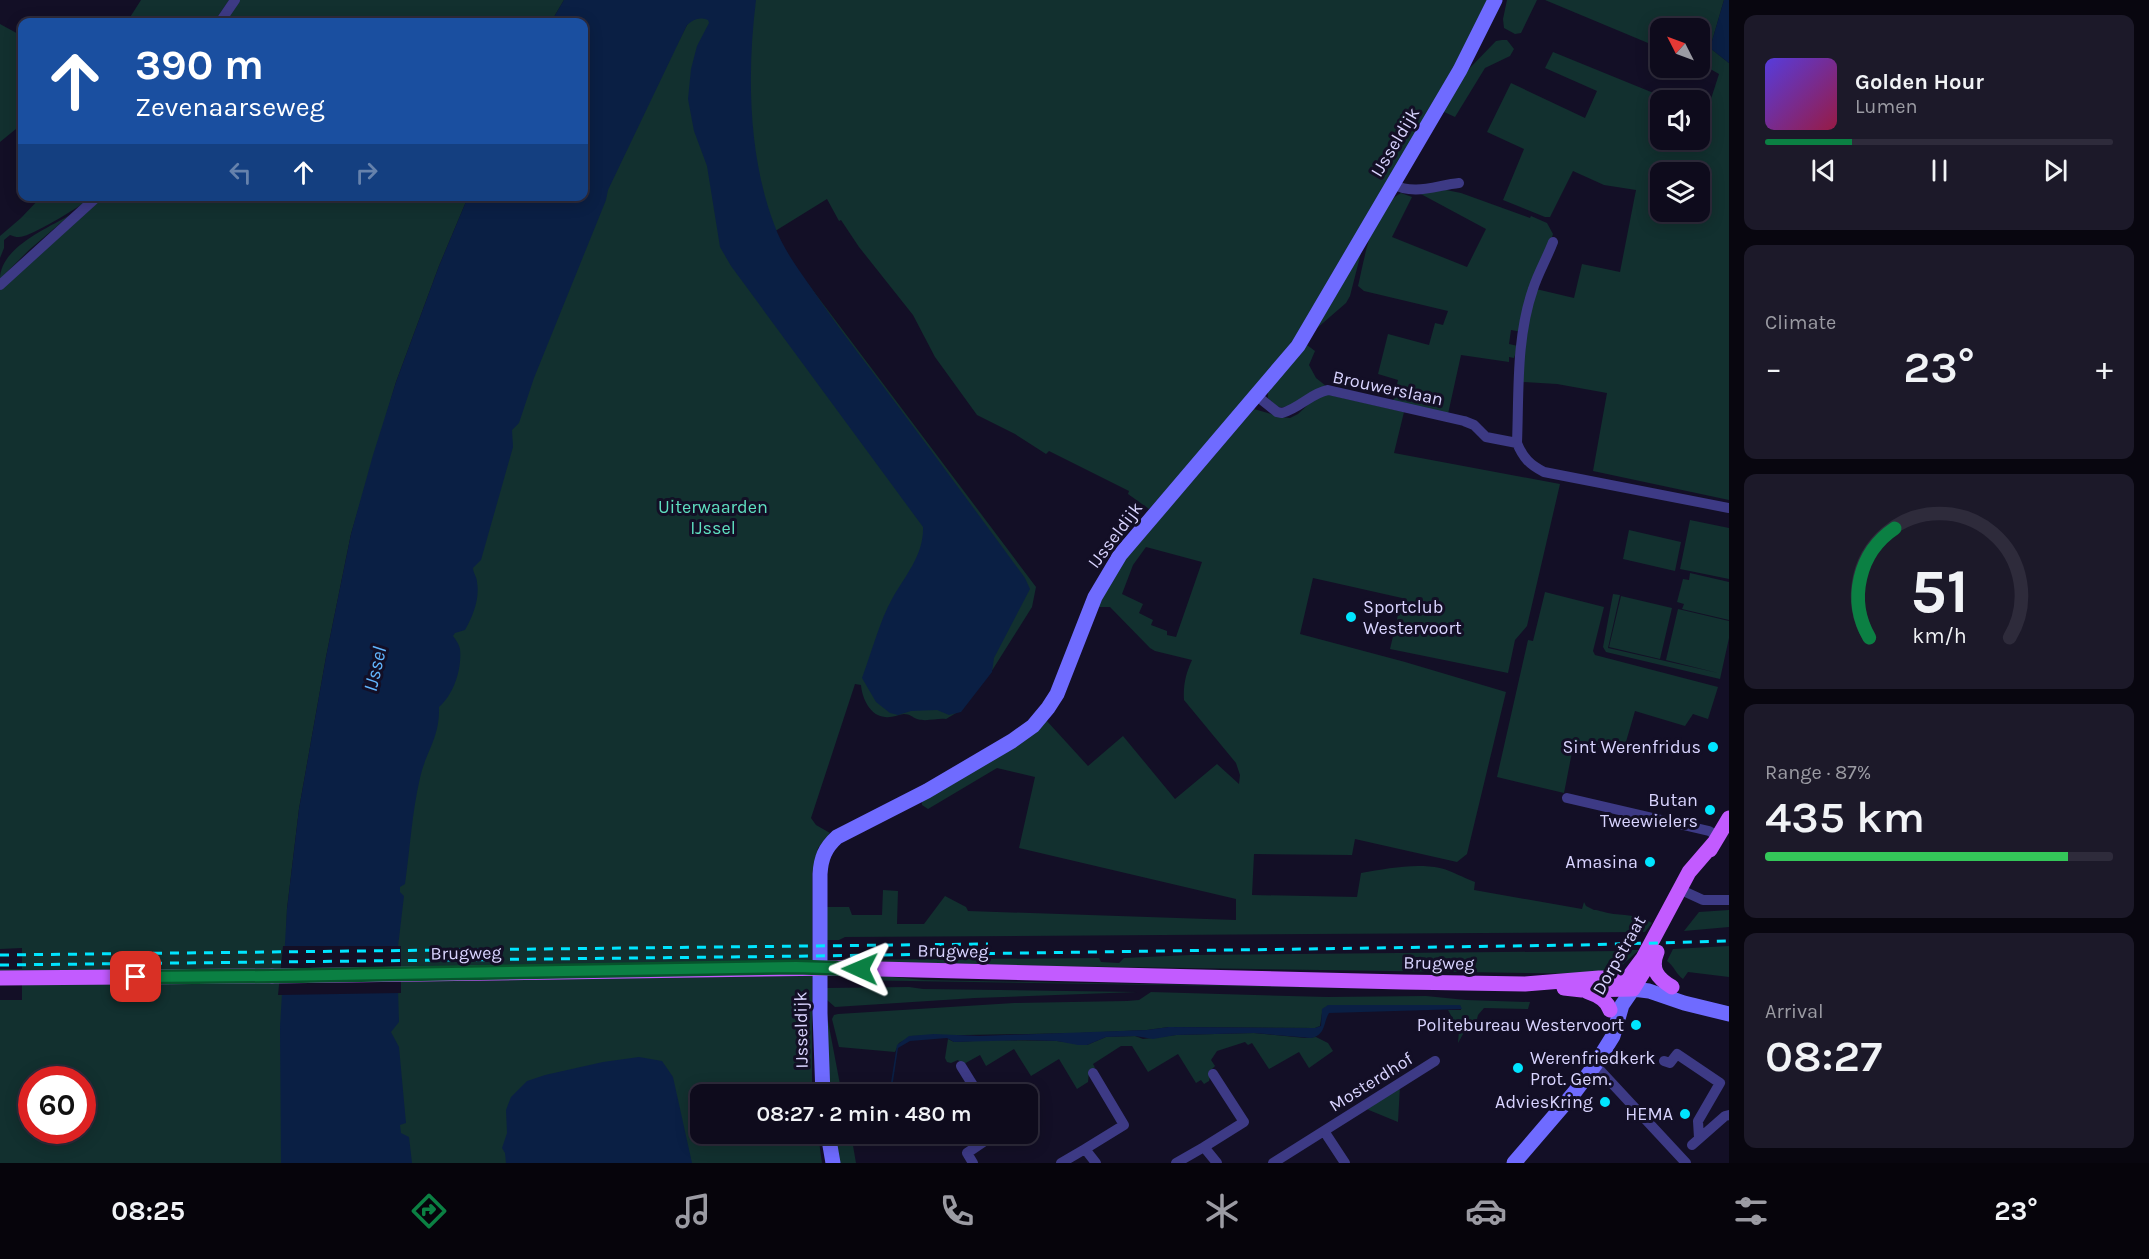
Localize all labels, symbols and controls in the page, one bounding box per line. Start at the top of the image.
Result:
north arrow [1650,18,1710,78]
map controls [1650,18,1710,222]
text: 390 m [135,40,264,90]
icon: ahead [36,42,114,120]
text: Golden Hour [1855,69,1984,95]
button: sound [1650,90,1710,150]
text: Zevenaarseweg [135,91,325,123]
text: Lumen [1855,95,1918,118]
street label: IJsseldijk [1366,103,1424,181]
icon: previous [1807,154,1840,187]
icon: pause [1923,154,1956,187]
icon: next [2039,154,2072,187]
icon: left [224,156,257,189]
icon: ahead [287,156,320,189]
icon: right [350,156,383,189]
button: layers [1650,162,1710,222]
text: Climate [1765,311,1836,334]
text: 23° [1903,341,1975,393]
text: − [1765,349,1782,387]
text: + [2096,349,2113,387]
street label: Brouwerslaan [1331,366,1445,410]
park label: Uiterwaarden IJssel [658,496,768,539]
street label: IJsseldijk [1083,498,1147,572]
text: 51 [1910,556,1968,629]
place label: Sportclub Westervoort [1363,596,1462,639]
marker: Sportclub Westervoort [1344,610,1358,624]
text: km/h [1912,624,1966,649]
water label: IJssel [359,644,391,694]
place label: Sint Werenfridus [1562,736,1701,758]
marker: Sint Werenfridus [1706,740,1720,754]
text: Range · 87% [1765,761,1871,784]
place label: Butan Tweewielers [1600,789,1698,832]
text: 435 km [1765,791,1925,843]
marker: Butan Tweewielers [1703,803,1717,817]
place label: Amasina [1565,851,1638,873]
marker: Amasina [1643,855,1657,869]
street label: Dorpstraat [1587,911,1651,999]
position arrow [828,937,892,1001]
street label: Brugweg [917,939,989,963]
street label: Brugweg [430,941,502,965]
pin [110,951,161,1002]
street label: Brugweg [1403,951,1475,975]
icon: arrive [119,960,152,993]
street label: IJsseldijk [789,991,813,1069]
text: Arrival [1765,1000,1824,1023]
place label: Politebureau Westervoort [1417,1014,1624,1036]
marker: Politebureau Westervoort [1629,1018,1643,1032]
text: 08:27 [1765,1030,1882,1082]
street label: Mosterdhof [1325,1047,1418,1116]
place label: Werenfriedkerk Prot. Gem. [1530,1047,1655,1090]
marker: Werenfriedkerk Prot. Gem. [1511,1061,1525,1075]
speed limit sign: 60 [18,1066,96,1144]
place label: AdviesKring [1495,1091,1593,1113]
marker: AdviesKring [1598,1095,1612,1109]
text: 08:27 · 2 min · 480 m [756,1101,972,1127]
place label: HEMA [1625,1103,1673,1125]
marker: HEMA [1678,1107,1692,1121]
icon: directions [408,1190,450,1232]
icon: music [672,1190,714,1232]
icon: phone [936,1190,978,1232]
icon: climate [1201,1190,1243,1232]
icon: car [1465,1190,1507,1232]
icon: filters [1730,1190,1772,1232]
text: 08:25 [111,1195,185,1227]
text: 23° [1994,1195,2038,1227]

